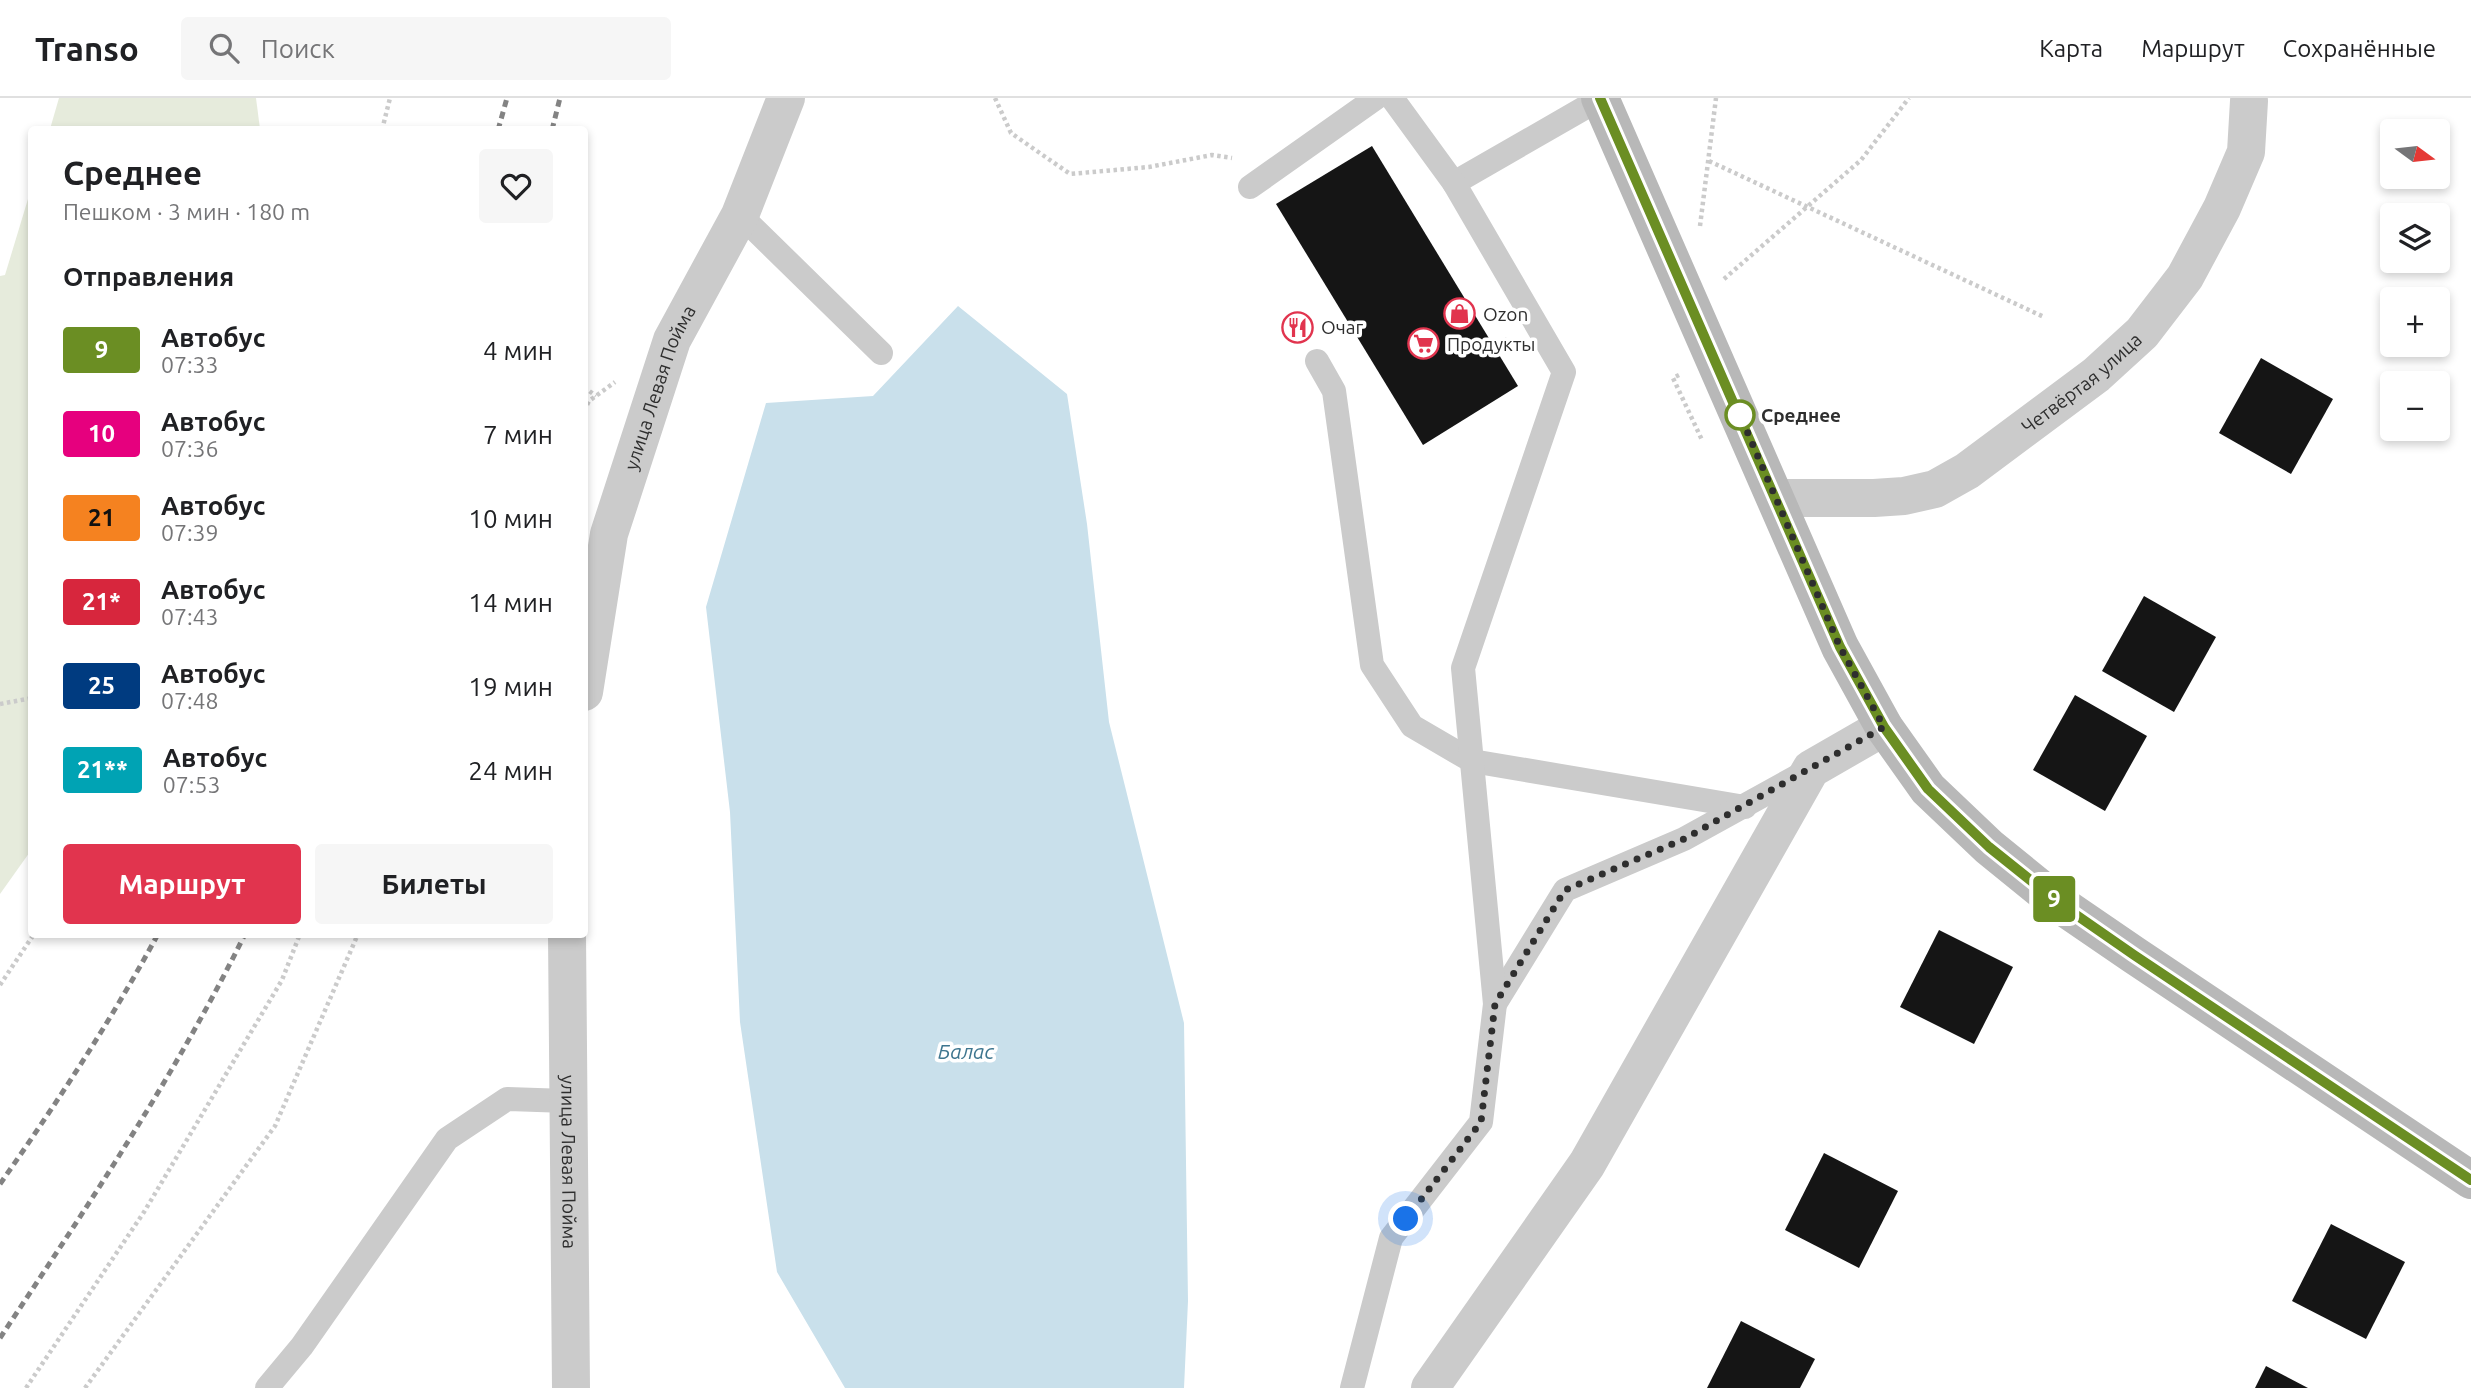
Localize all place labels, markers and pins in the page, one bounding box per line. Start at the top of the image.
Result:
shop icon: Ozon [1443,297,1477,331]
place label: Ozon [1483,303,1528,325]
restaurant icon: Очаг [1281,310,1315,344]
place label: Очаг [1321,316,1363,338]
supermarket icon: Продукты [1407,327,1441,361]
place label: Продукты [1447,333,1535,355]
marker: Среднее [1725,400,1755,430]
place label: Среднее [1761,404,1841,426]

